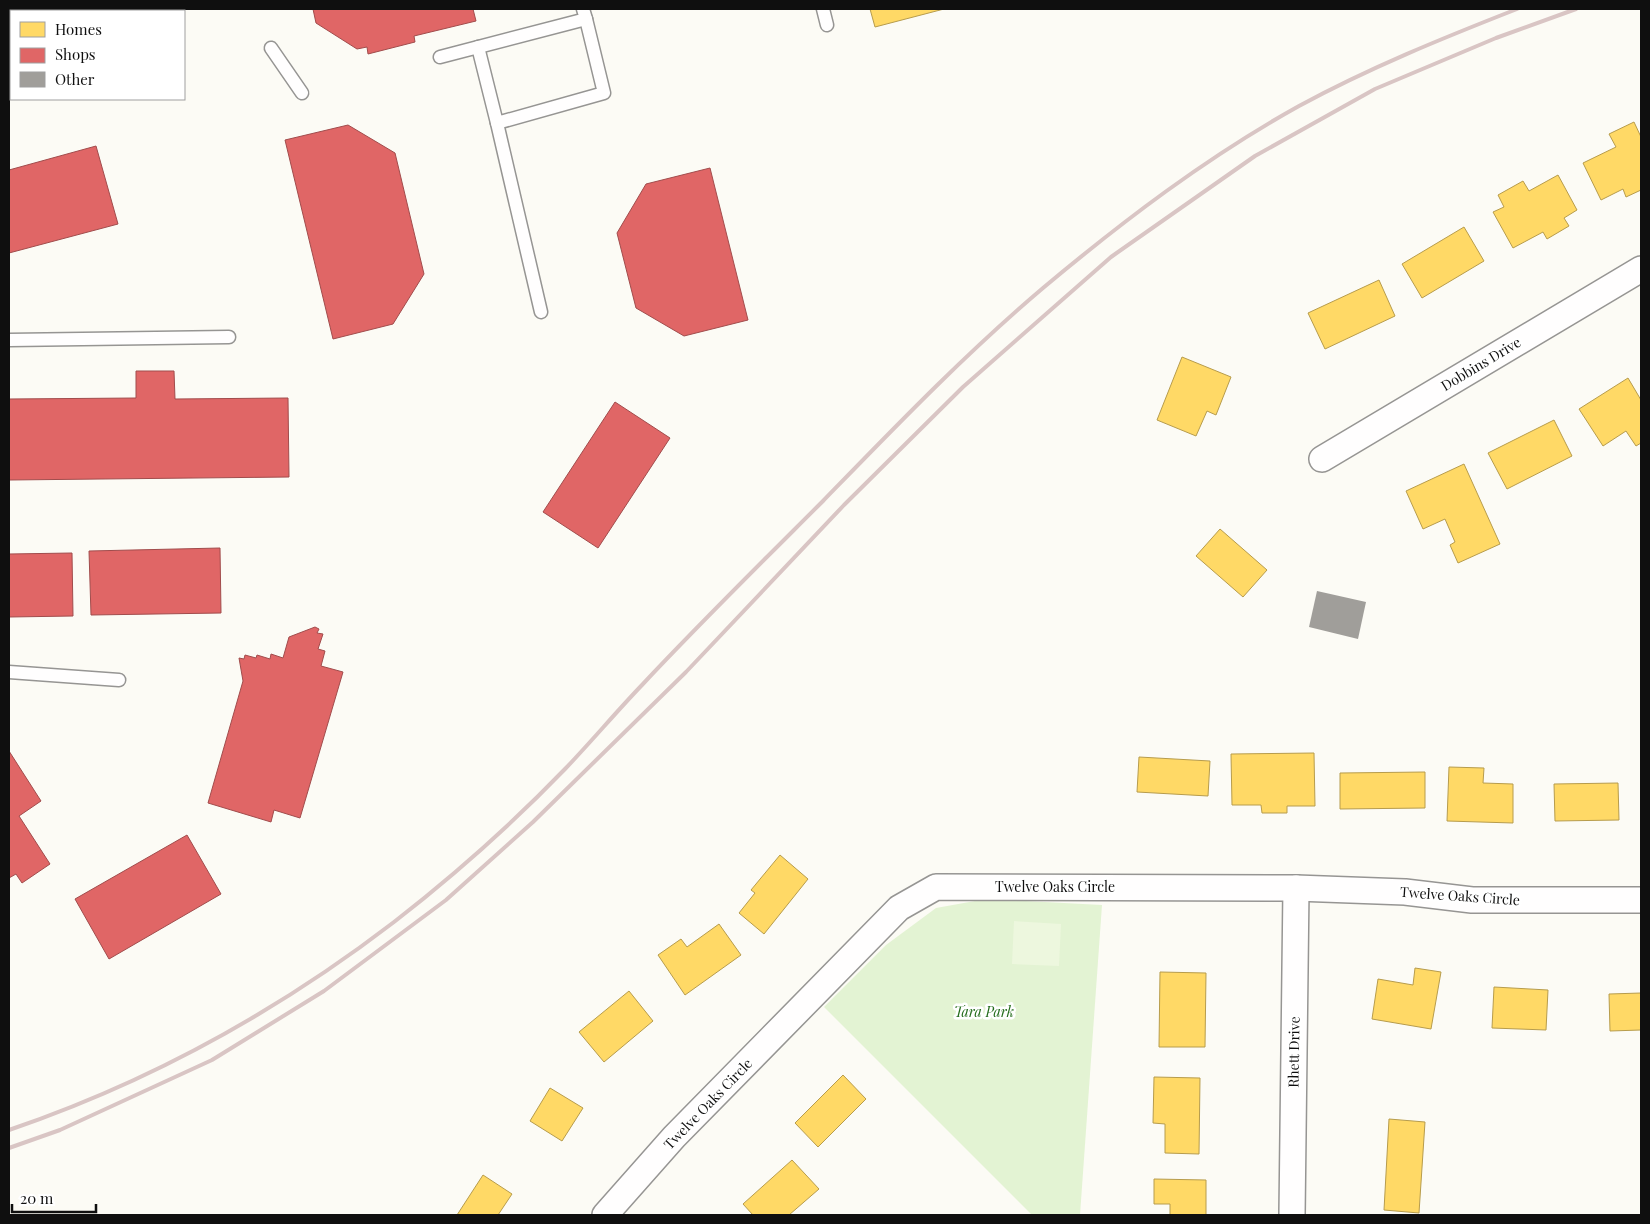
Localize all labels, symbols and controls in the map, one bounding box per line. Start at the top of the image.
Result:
legend [10,10,185,100]
text: Homes [55,19,102,39]
text: Shops [55,44,96,64]
text: Other [55,69,95,89]
street label: Dobbins Drive [1437,332,1524,395]
street label: Twelve Oaks Circle [995,877,1115,896]
street label: Twelve Oaks Circle [1400,882,1521,909]
park label: Tara Park [954,1002,1014,1021]
street label: Rhett Drive [1283,1016,1304,1088]
street label: Twelve Oaks Circle [659,1054,756,1153]
scale bar [12,1182,96,1214]
text: 20 m [20,1188,54,1208]

